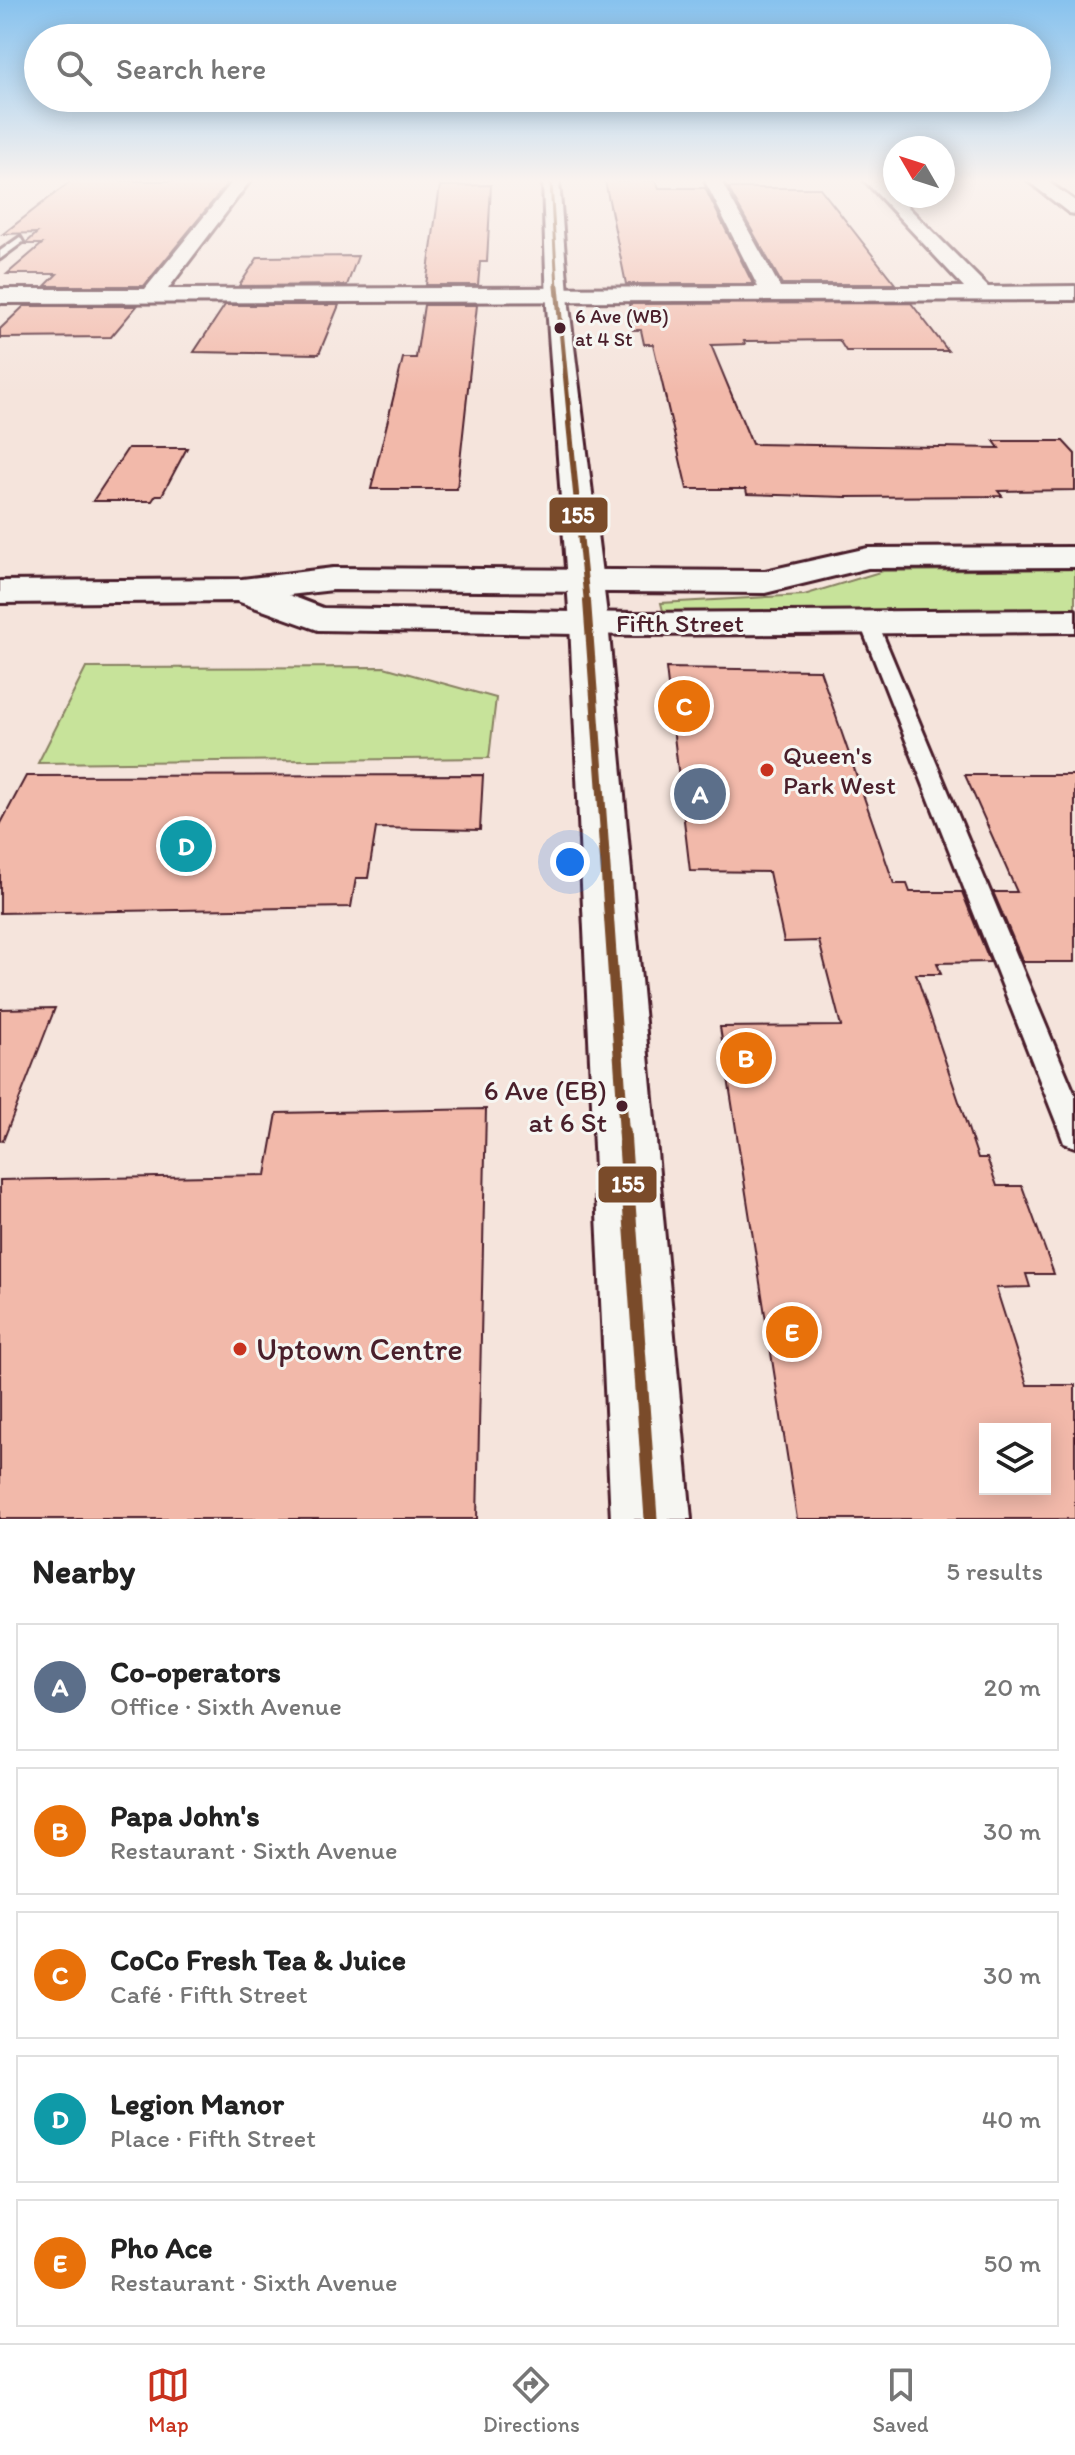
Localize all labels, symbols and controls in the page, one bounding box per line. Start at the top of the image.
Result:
search box [24,24,1051,112]
icon: search [52,46,96,90]
text: Search here [116,50,266,87]
north arrow [883,136,955,208]
place label: 6 Ave (WB) at 4 St [575,304,669,351]
marker: 6 Ave (WB) at 4 St [552,320,568,336]
line badge: 155 [548,496,609,534]
text: 155 [561,502,595,529]
street label: Fifth Street [616,607,744,639]
pin: C [658,676,710,736]
place label: Queen's Park West [783,739,896,801]
marker: Queen's Park West [758,761,776,779]
pin: A [674,764,726,824]
pin: D [160,816,212,876]
your location [550,842,590,882]
pin: B [720,1028,772,1088]
place label: 6 Ave (EB) at 6 St [484,1073,607,1139]
marker: 6 Ave (EB) at 6 St [614,1098,630,1114]
line badge: 155 [597,1165,658,1204]
text: 155 [611,1171,645,1198]
pin: E [766,1302,818,1362]
place label: Uptown Centre [256,1330,463,1368]
marker: Uptown Centre [231,1340,249,1358]
map controls [979,1423,1051,1495]
button: layers [979,1423,1051,1495]
text: Nearby [32,1551,135,1592]
text: 5 results [946,1555,1043,1587]
text: Co-operators [110,1653,281,1690]
text: A [52,1671,68,1703]
text: 20 m [984,1671,1041,1703]
text: Office · Sixth Avenue [110,1690,342,1722]
text: Papa John's [110,1797,260,1834]
text: B [52,1815,68,1847]
text: 30 m [983,1815,1041,1847]
text: Restaurant · Sixth Avenue [110,1834,398,1866]
text: CoCo Fresh Tea & Juice [110,1941,406,1978]
text: C [52,1959,68,1991]
text: 30 m [983,1959,1041,1991]
text: Café · Fifth Street [110,1978,308,2010]
text: Legion Manor [110,2085,284,2122]
text: D [51,2103,69,2135]
text: 40 m [982,2103,1041,2135]
text: Place · Fifth Street [110,2122,316,2154]
text: Pho Ace [110,2229,212,2266]
text: E [53,2247,67,2279]
text: 50 m [984,2247,1041,2279]
text: Restaurant · Sixth Avenue [110,2266,398,2298]
tab: Map [146,2363,190,2438]
tab: Directions [483,2363,580,2438]
tab: Saved [872,2363,929,2438]

